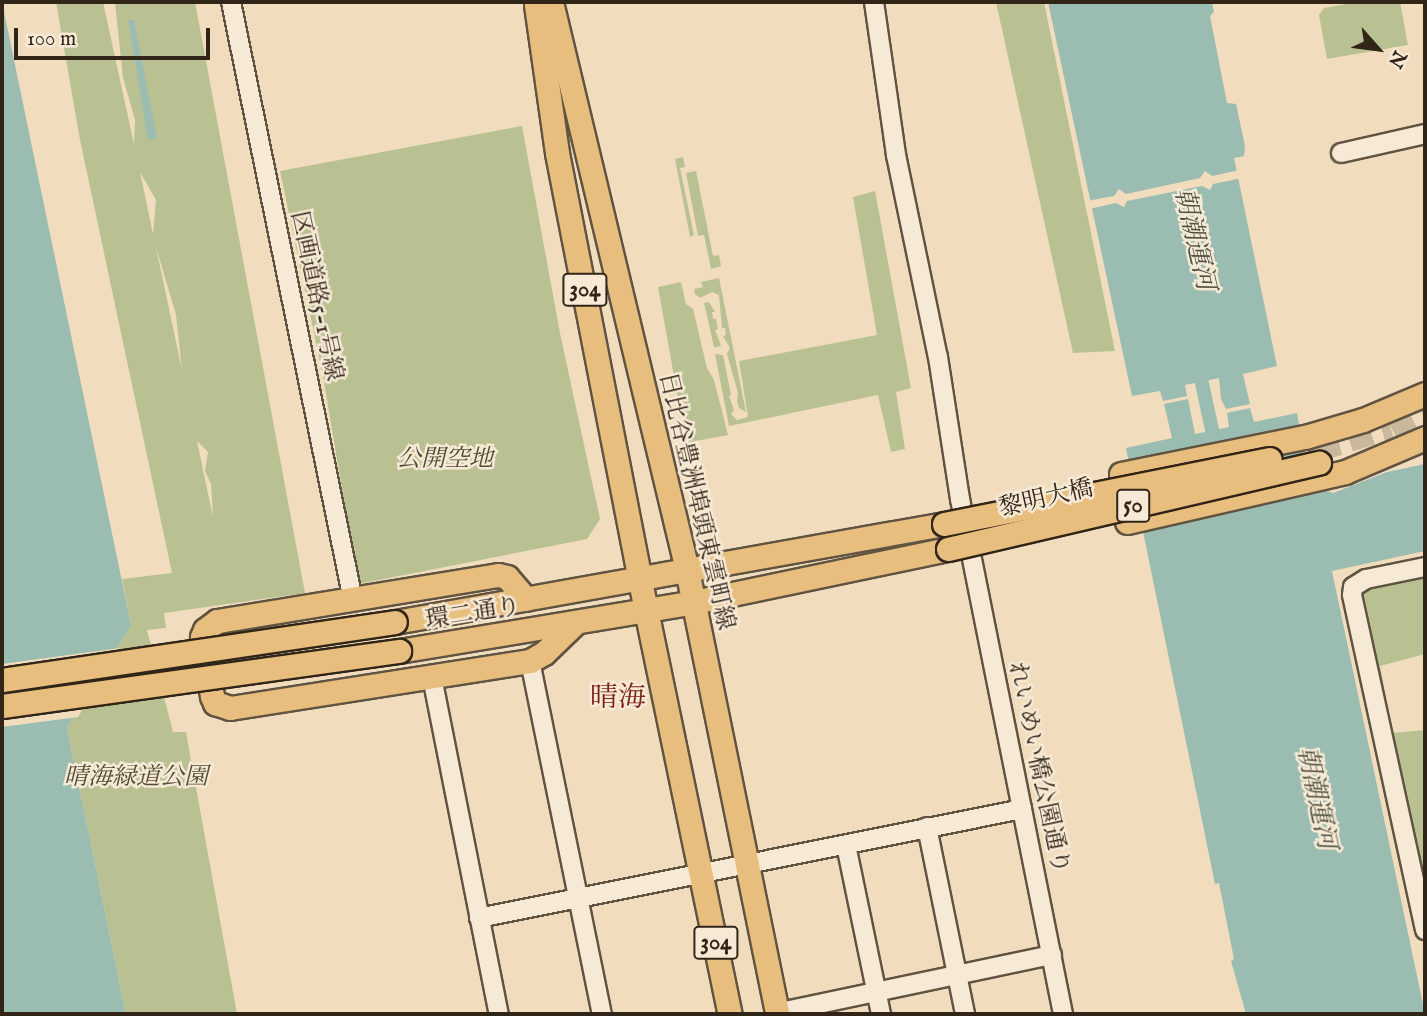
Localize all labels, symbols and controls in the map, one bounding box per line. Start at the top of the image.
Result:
scale bar [18,14,214,58]
north arrow [1343,14,1413,84]
text: 100 m [27,26,76,53]
text: N [1382,46,1411,72]
water label: 朝潮運河 [1167,185,1221,293]
street label: 区画道路5-1号線 [284,209,348,383]
road number: 304 [562,270,608,310]
street label: 日比谷豊洲埠頭東雲町線 [652,369,740,633]
park label: 公開空地 [397,446,493,474]
street label: 黎明大橋 [996,474,1096,524]
road number: 50 [1116,486,1150,526]
street label: 環二通り [423,592,523,636]
street label: れいめい橋公園通り [1001,659,1075,877]
district label: 晴海 [590,682,646,716]
water label: 朝潮運河 [1290,744,1342,852]
park label: 晴海緑道公園 [64,764,208,792]
road number: 304 [693,924,739,962]

